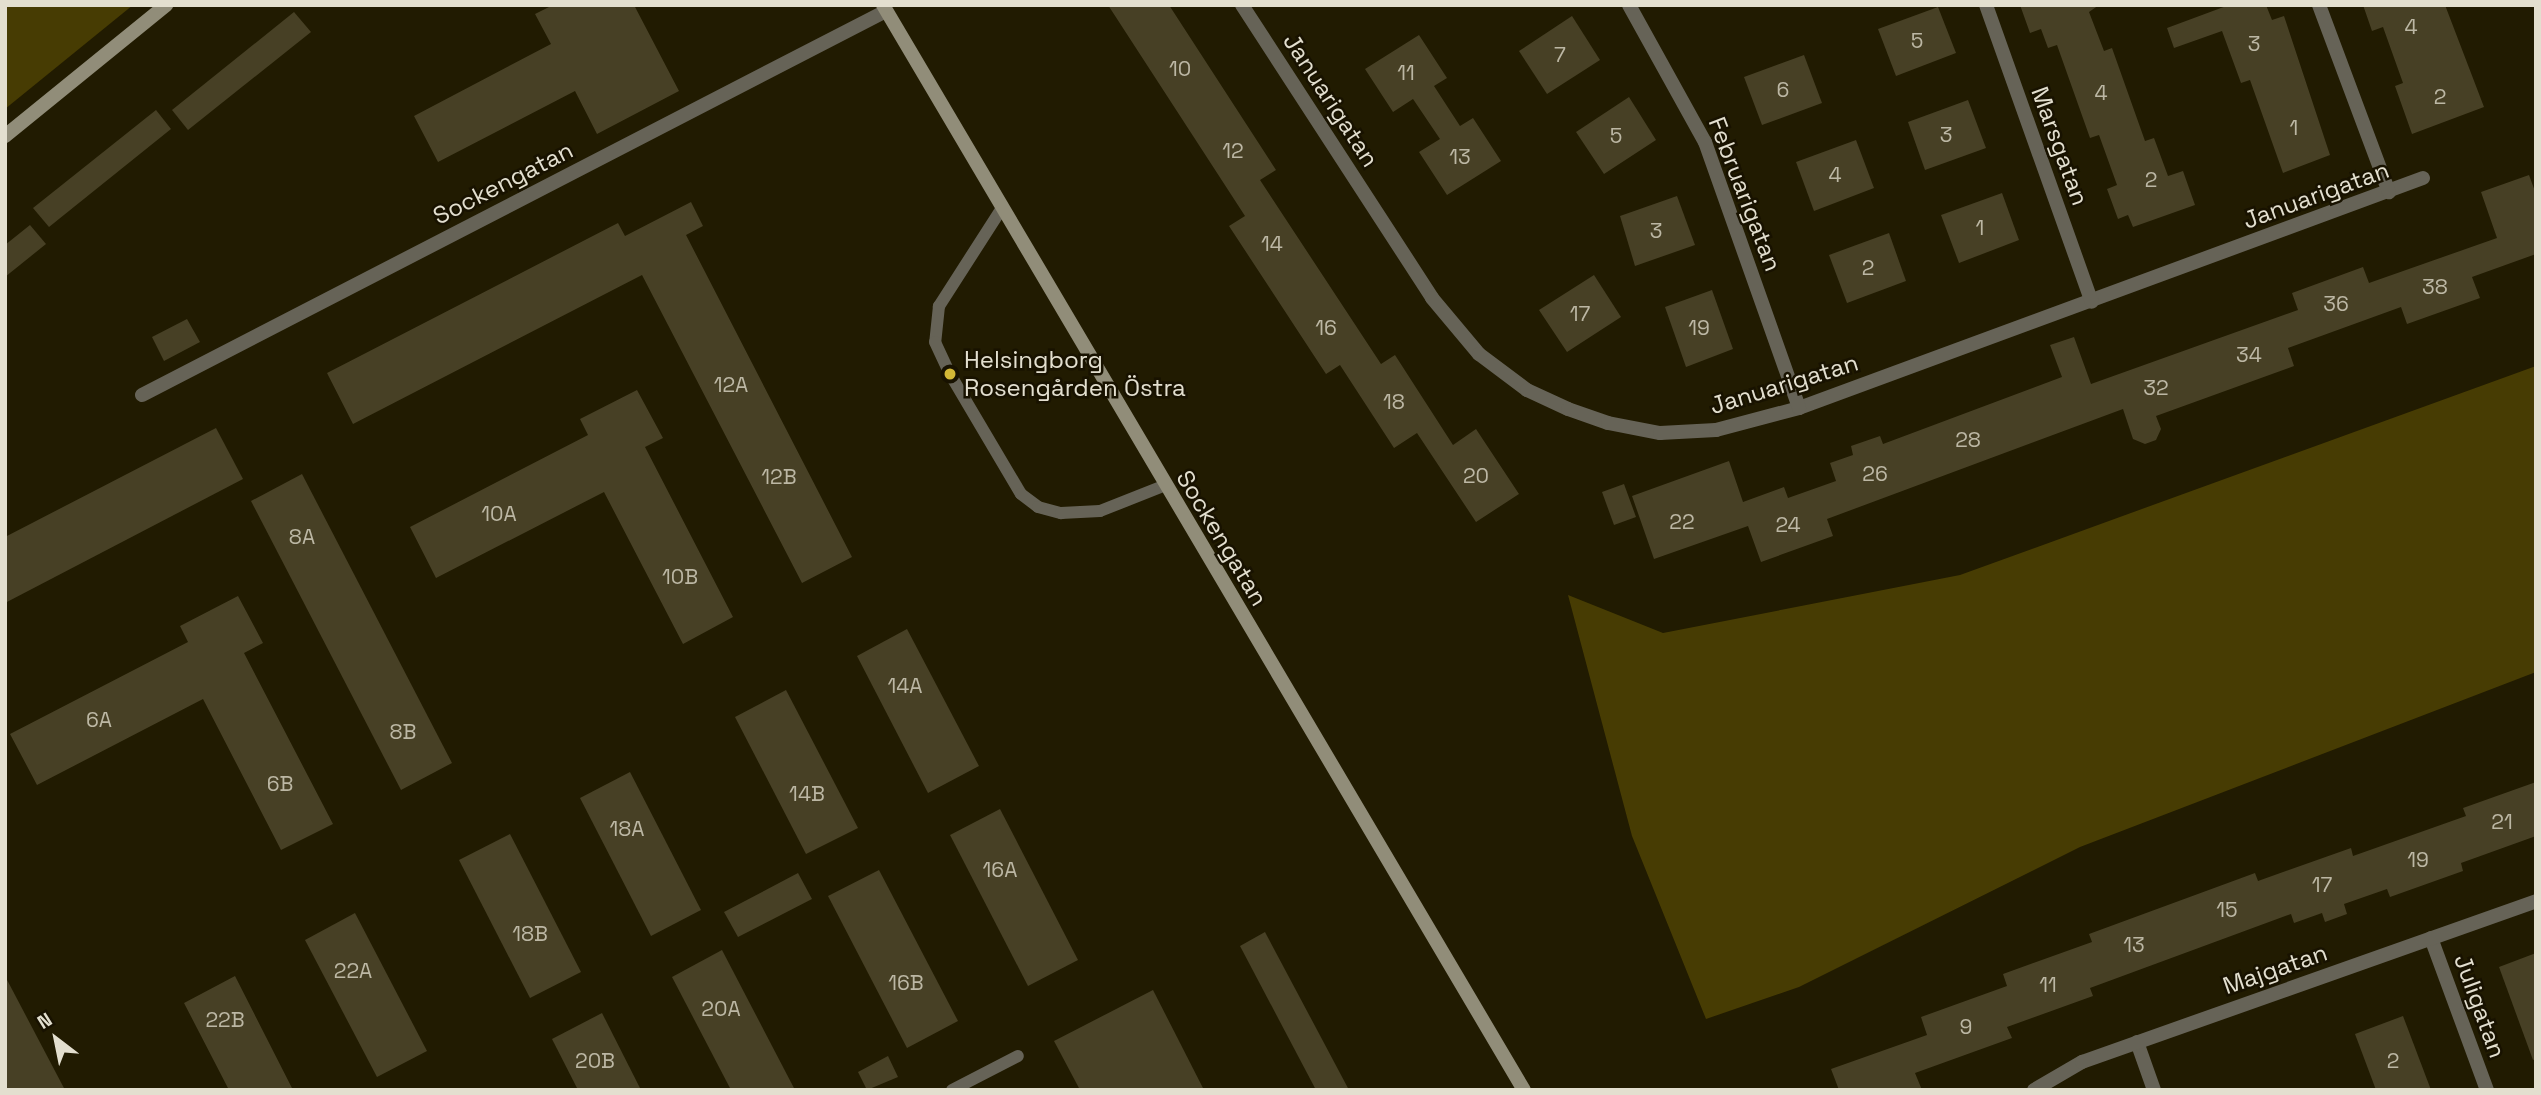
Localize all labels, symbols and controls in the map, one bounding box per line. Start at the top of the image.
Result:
house number: 4 [2404,14,2418,40]
street label: Januarigatan [1277,28,1385,172]
house number: 5 [1911,28,1923,54]
house number: 3 [2248,31,2260,57]
house number: 7 [1554,42,1566,68]
house number: 10 [1169,56,1191,82]
house number: 11 [1397,60,1415,86]
house number: 6 [1777,77,1789,103]
house number: 4 [2094,80,2108,106]
street label: Marsgatan [2025,83,2095,209]
house number: 2 [2434,84,2446,110]
street label: Februarigatan [1702,113,1788,275]
house number: 1 [2290,115,2298,141]
house number: 3 [1940,122,1952,148]
house number: 5 [1610,123,1622,149]
street label: Sockengatan [428,135,578,231]
house number: 12 [1222,138,1244,164]
house number: 13 [1449,144,1471,170]
street label: Januarigatan [2239,155,2393,235]
house number: 4 [1828,162,1842,188]
house number: 2 [2145,167,2157,193]
house number: 1 [1976,215,1984,241]
house number: 3 [1650,218,1662,244]
house number: 14 [1261,231,1283,257]
house number: 2 [1862,255,1874,281]
house number: 38 [2422,274,2448,300]
house number: 36 [2323,291,2349,317]
house number: 17 [1570,301,1590,327]
house number: 16 [1315,315,1337,341]
house number: 19 [1688,315,1710,341]
house number: 34 [2236,342,2262,368]
place label: Helsingborg Rosengården Östra [964,346,1186,402]
street label: Januarigatan [1706,348,1862,420]
marker: Helsingborg Rosengården Östra [942,366,958,382]
house number: 12A [714,372,748,398]
house number: 32 [2143,375,2169,401]
house number: 18 [1383,389,1405,415]
house number: 28 [1955,427,1981,453]
house number: 26 [1862,461,1888,487]
house number: 20 [1463,463,1489,489]
house number: 12B [761,464,797,490]
street label: Sockengatan [1170,465,1274,611]
house number: 10A [481,501,517,527]
house number: 22 [1669,509,1695,535]
house number: 24 [1775,512,1801,538]
house number: 8A [289,524,315,550]
house number: 10B [662,564,698,590]
house number: 14A [887,673,923,699]
house number: 6A [86,707,112,733]
house number: 8B [390,719,416,745]
house number: 6B [267,771,293,797]
house number: 14B [789,781,825,807]
house number: 21 [2491,809,2513,835]
house number: 18A [609,816,645,842]
house number: 19 [2407,847,2429,873]
house number: 16A [983,857,1017,883]
house number: 17 [2312,872,2332,898]
house number: 15 [2216,897,2238,923]
house number: 18B [512,921,548,947]
house number: 13 [2123,932,2145,958]
street label: Majgatan [2219,938,2331,1000]
street label: Juligatan [2448,950,2512,1062]
house number: 22A [334,958,372,984]
house number: 16B [888,970,924,996]
house number: 11 [2039,972,2057,998]
house number: 20A [701,996,741,1022]
north arrow [21,1004,91,1074]
text: N [33,1007,57,1035]
house number: 22B [205,1007,245,1033]
house number: 9 [1960,1014,1972,1040]
house number: 20B [575,1048,615,1074]
house number: 2 [2387,1048,2399,1074]

